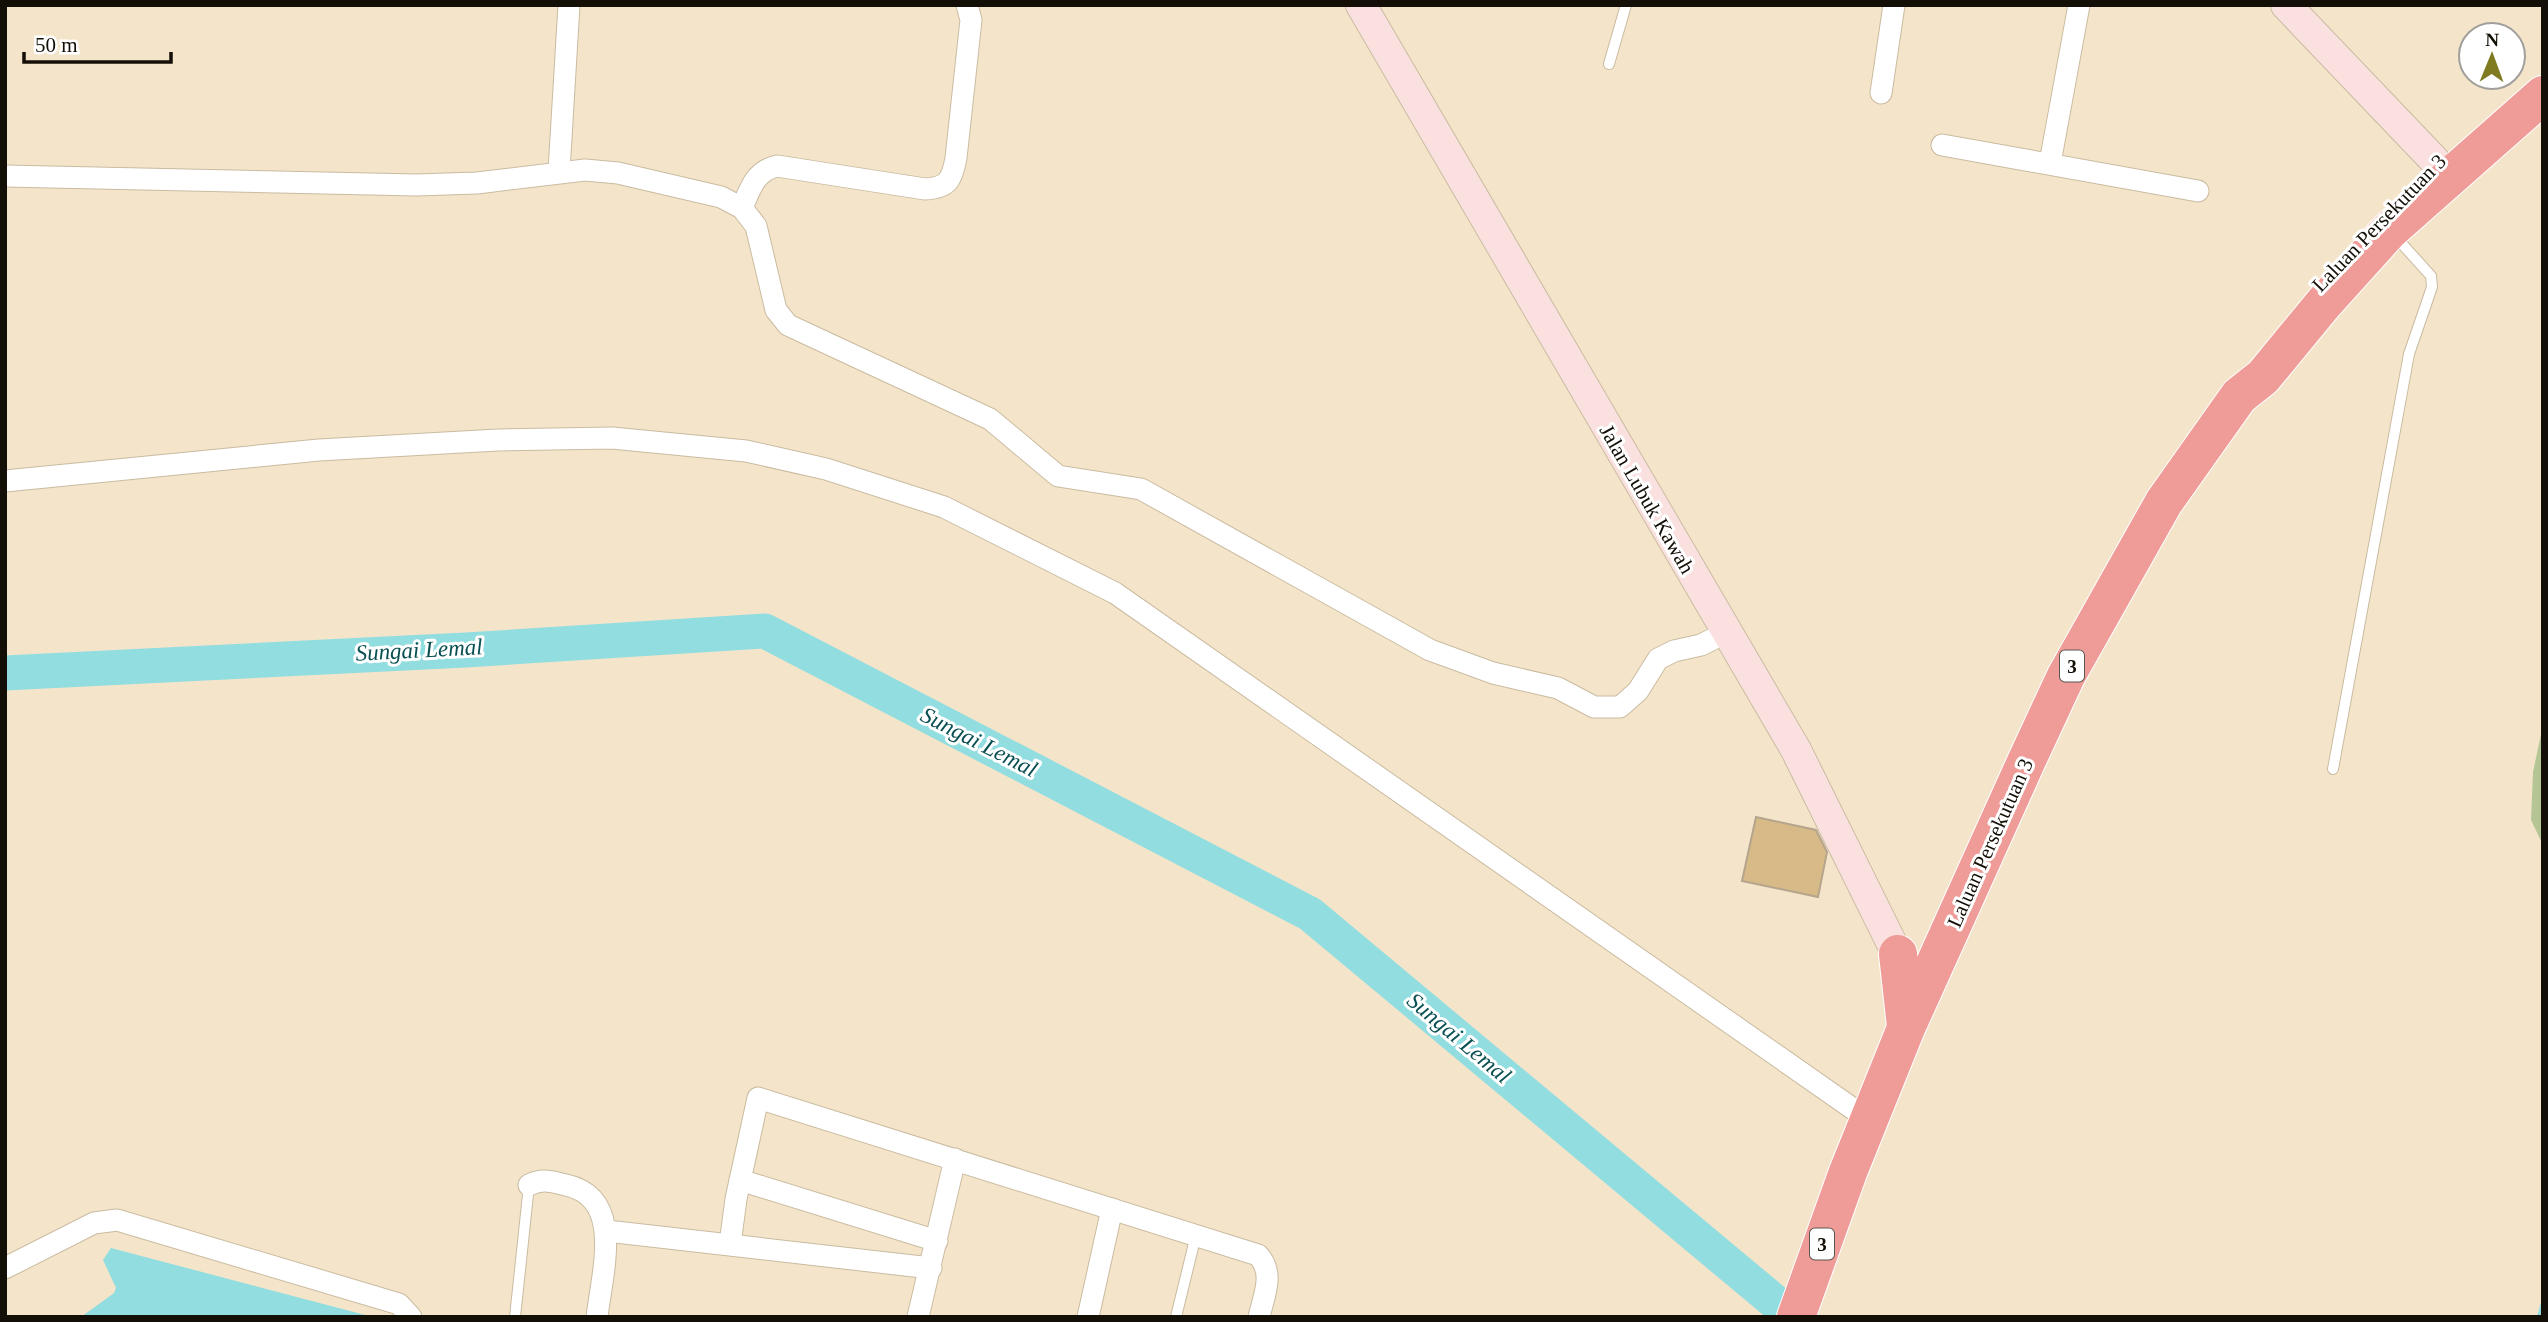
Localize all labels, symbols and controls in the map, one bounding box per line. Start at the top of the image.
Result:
scale bar [24,21,172,65]
north arrow [2457,21,2527,91]
text: N [2485,29,2500,50]
text: 50 m [35,33,78,57]
street label: Laluan Persekutuan 3 [2307,149,2451,297]
street label: Jalan Lubuk Kawah [1595,420,1700,578]
water label: Sungai Lemal [355,634,483,666]
road number: 3 [2060,650,2084,681]
water label: Sungai Lemal [917,702,1041,782]
street label: Laluan Persekutuan 3 [1942,755,2038,931]
water label: Sungai Lemal [1402,988,1516,1088]
road number: 3 [1810,1228,1834,1260]

